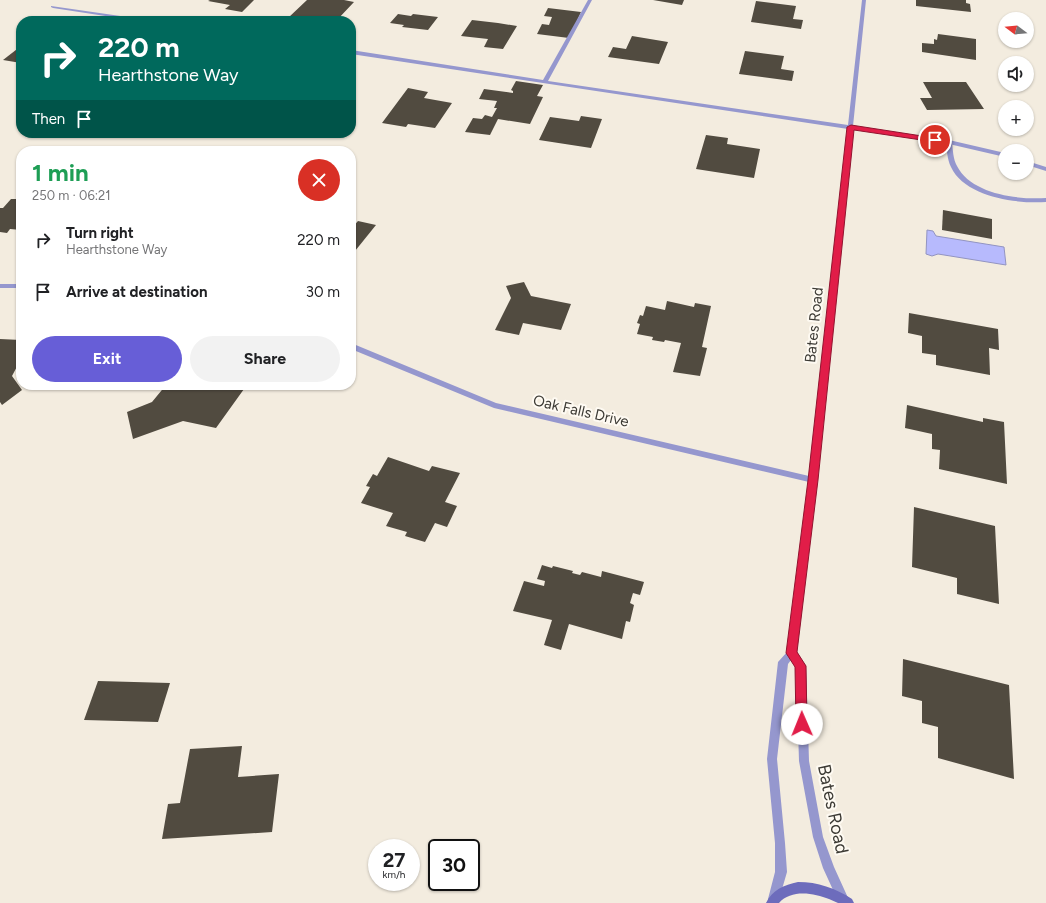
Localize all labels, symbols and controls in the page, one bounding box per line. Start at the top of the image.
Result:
north arrow [998,12,1034,48]
map controls [998,12,1034,180]
text: 220 m [98,30,180,64]
icon: right [32,32,84,84]
button: sound [998,56,1034,92]
text: Hearthstone Way [98,64,238,86]
button: + [998,100,1034,136]
icon: arrive [73,108,95,130]
text: Then [32,110,65,128]
pin [918,123,952,157]
icon: arrive [924,129,946,151]
button: − [998,144,1034,180]
text: 1 min [32,158,89,187]
button: close [298,159,340,201]
text: 250 m · 06:21 [32,188,111,203]
text: Turn right [66,224,134,242]
icon: right [32,229,54,251]
text: 220 m [297,231,340,249]
text: Hearthstone Way [66,242,167,257]
icon: arrive [32,281,54,303]
text: Arrive at destination [66,283,207,301]
text: 30 m [306,283,340,301]
street label: Bates Road [801,286,827,364]
button: Exit [32,336,182,382]
button: Share [190,336,340,382]
street label: Oak Falls Drive [531,391,631,431]
position arrow [781,703,823,745]
street label: Bates Road [813,762,853,856]
speed limit sign: 30 [428,839,480,891]
text: 27 [383,848,405,872]
text: km/h [383,868,405,881]

